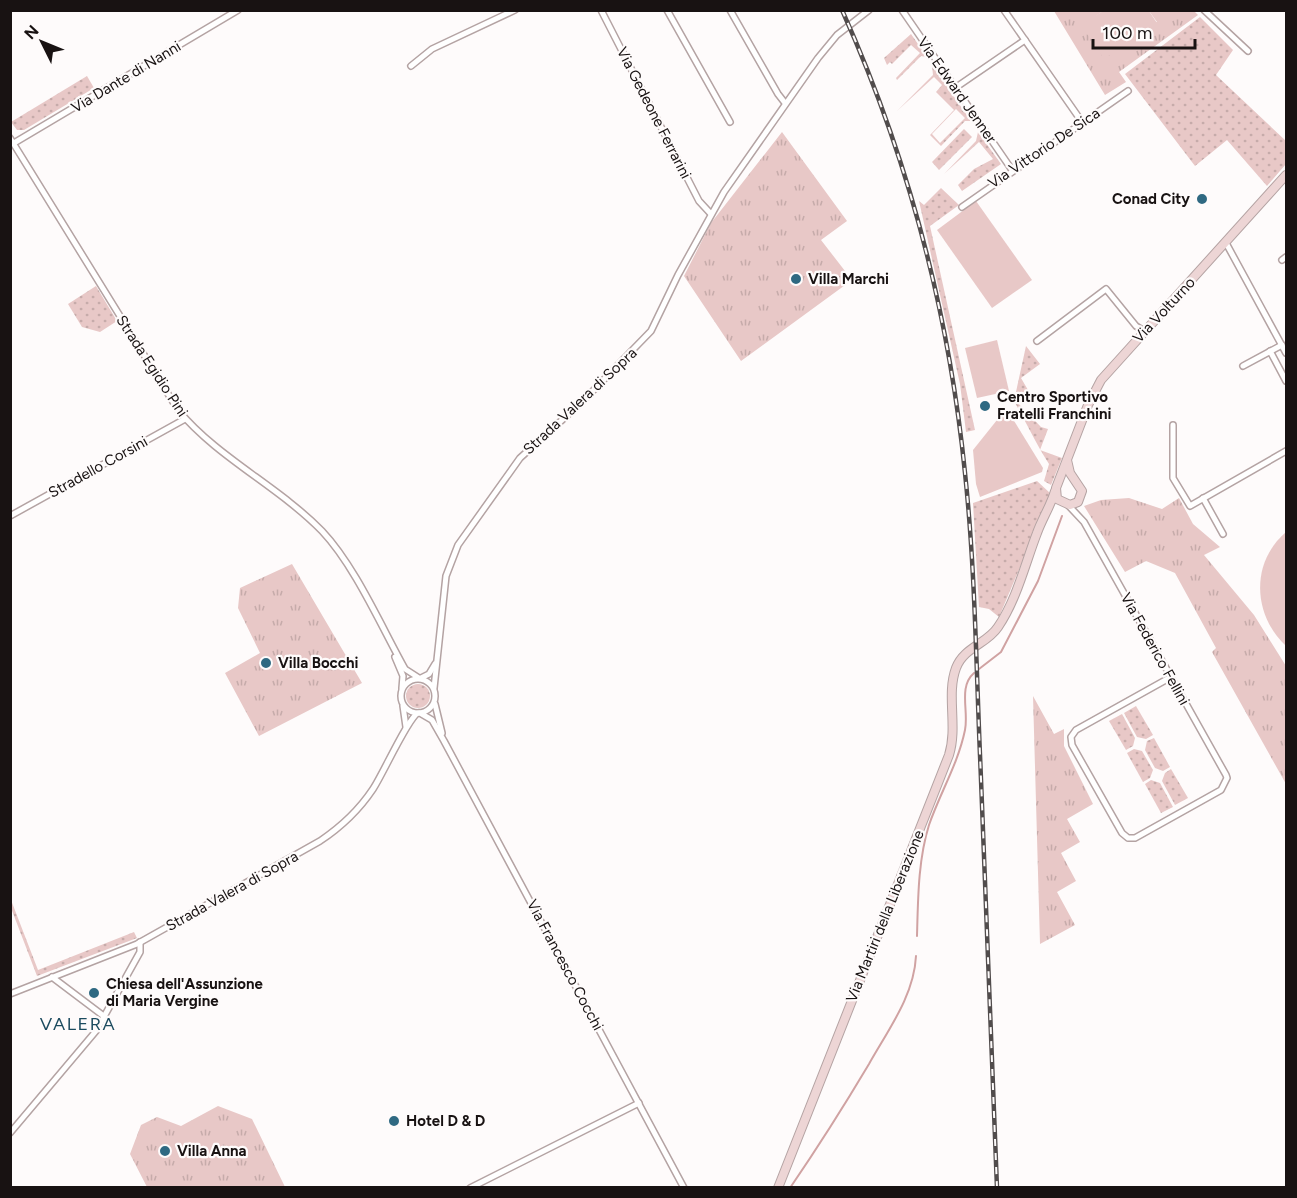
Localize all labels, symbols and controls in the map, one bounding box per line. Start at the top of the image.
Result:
north arrow [12,12,72,72]
scale bar [1093,12,1195,50]
text: N [20,21,43,43]
text: 100 m [1102,22,1152,44]
street label: Via Edward Jenner [914,33,1000,147]
street label: Via Dante di Nanni [68,37,184,117]
street label: Via Gedeone Ferrarini [613,44,695,182]
street label: Via Vittorio De Sica [985,104,1103,192]
place label: Conad City [1112,190,1190,208]
marker: Conad City [1195,192,1209,206]
place label: Villa Marchi [808,270,889,288]
marker: Villa Marchi [789,272,803,286]
street label: Via Volturno [1129,273,1199,347]
street label: Strada Egidio Pini [112,312,192,420]
street label: Strada Valera di Sopra [520,344,640,458]
place label: Centro Sportivo Fratelli Franchini [997,388,1111,423]
marker: Centro Sportivo Fratelli Franchini [978,399,992,413]
street label: Stradello Corsini [45,432,151,502]
street label: Via Federico Fellini [1117,590,1193,708]
place label: Villa Bocchi [278,654,359,672]
marker: Villa Bocchi [259,656,273,670]
street label: Via Martiri della Liberazione [842,827,928,1005]
street label: Strada Valera di Sopra [163,847,301,935]
street label: Via Francesco Cocchi [523,896,607,1034]
place label: Chiesa dell'Assunzione di Maria Vergine [106,975,264,1010]
marker: Chiesa dell'Assunzione di Maria Vergine [87,986,101,1000]
district label: VALERA [40,1013,116,1035]
place label: Hotel D & D [406,1112,485,1130]
marker: Hotel D & D [387,1114,401,1128]
place label: Villa Anna [177,1142,246,1160]
marker: Villa Anna [158,1144,172,1158]

